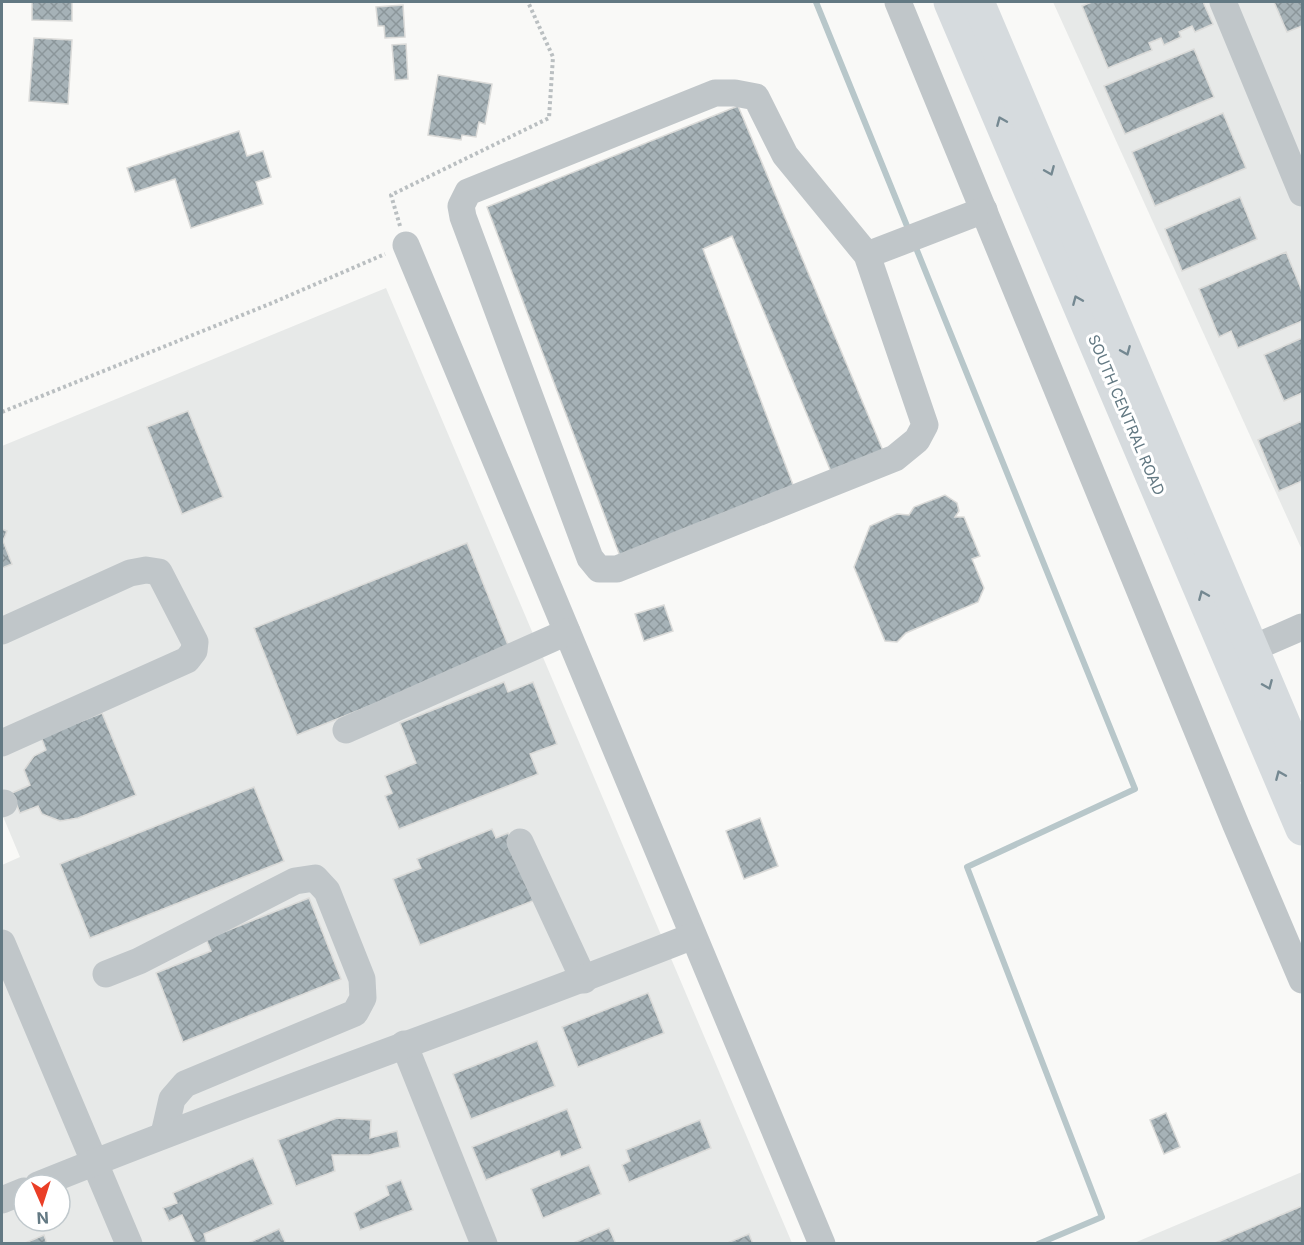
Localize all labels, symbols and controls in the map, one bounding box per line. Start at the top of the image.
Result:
one-way arrow [996,116,1008,127]
one-way arrow [1043,165,1055,176]
one-way arrow [1072,295,1084,306]
street label: SOUTH CENTRAL ROAD [1084,332,1169,498]
one-way arrow [1119,344,1131,355]
one-way arrow [1198,591,1210,602]
one-way arrow [1261,679,1273,690]
one-way arrow [1275,770,1287,781]
north arrow [12,1173,72,1233]
text: N [36,1208,49,1228]

